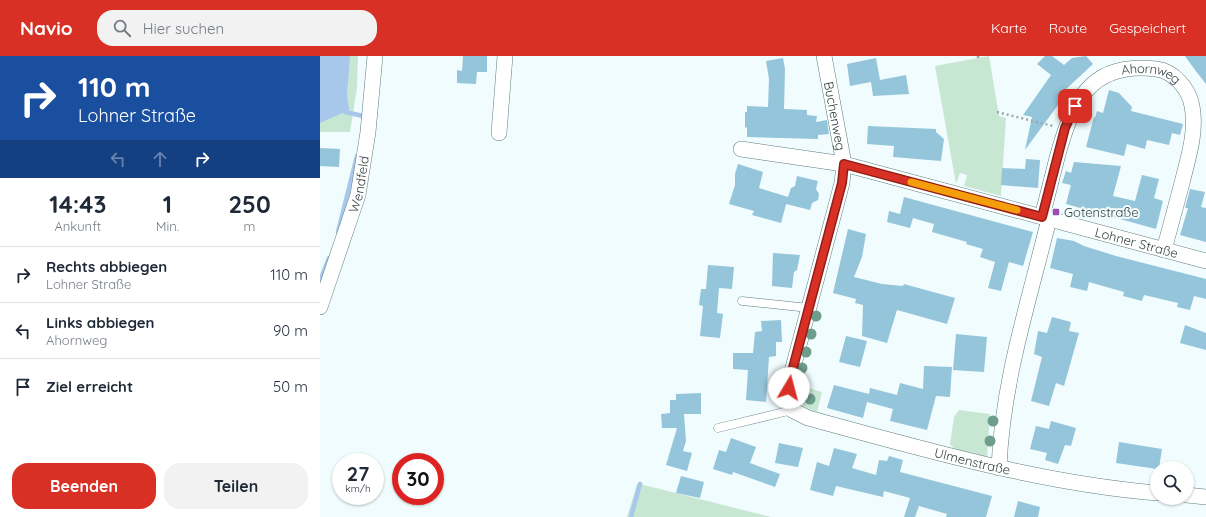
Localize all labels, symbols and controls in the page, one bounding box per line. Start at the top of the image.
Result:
search box [97,10,377,46]
text: Navio [20,16,73,40]
icon: search [111,17,133,39]
text: Hier suchen [143,19,224,38]
text: Karte [991,19,1027,37]
text: Route [1049,19,1087,37]
text: Gespeichert [1109,19,1186,37]
street label: Ahornweg [1120,60,1184,87]
text: 110 m [78,69,151,104]
icon: right [12,72,64,124]
street label: Buchenweg [821,80,849,152]
pin [1058,89,1092,123]
icon: arrive [1064,95,1086,117]
text: Lohner Straße [78,104,196,127]
icon: left [107,148,129,170]
icon: ahead [149,148,171,170]
icon: right [191,148,213,170]
street label: Wendfeld [345,155,372,215]
text: 14:43 [49,189,106,219]
text: 1 [163,189,172,219]
text: 250 [228,189,271,219]
place label: Gotenstraße [1064,204,1139,220]
marker: Gotenstraße [1051,207,1061,217]
text: Ankunft [54,218,101,234]
text: Min. [156,218,179,234]
text: m [244,218,255,234]
street label: Lohner Straße [1093,224,1180,261]
text: Rechts abbiegen [46,257,167,276]
icon: right [12,264,34,286]
text: 110 m [270,265,308,284]
text: Lohner Straße [46,276,131,292]
text: Links abbiegen [46,313,154,332]
icon: left [12,320,34,342]
text: 90 m [273,321,308,340]
text: Ahornweg [46,332,107,348]
position arrow [768,367,810,409]
icon: arrive [12,376,34,398]
text: Ziel erreicht [46,377,133,396]
text: 50 m [273,377,308,396]
street label: Ulmenstraße [933,444,1012,478]
speed limit sign: 30 [392,453,444,505]
text: 27 [347,461,369,486]
map controls [1150,461,1194,505]
button: search [1150,461,1194,505]
button: Beenden [12,463,156,509]
button: Teilen [164,463,308,509]
text: km/h [345,482,371,495]

